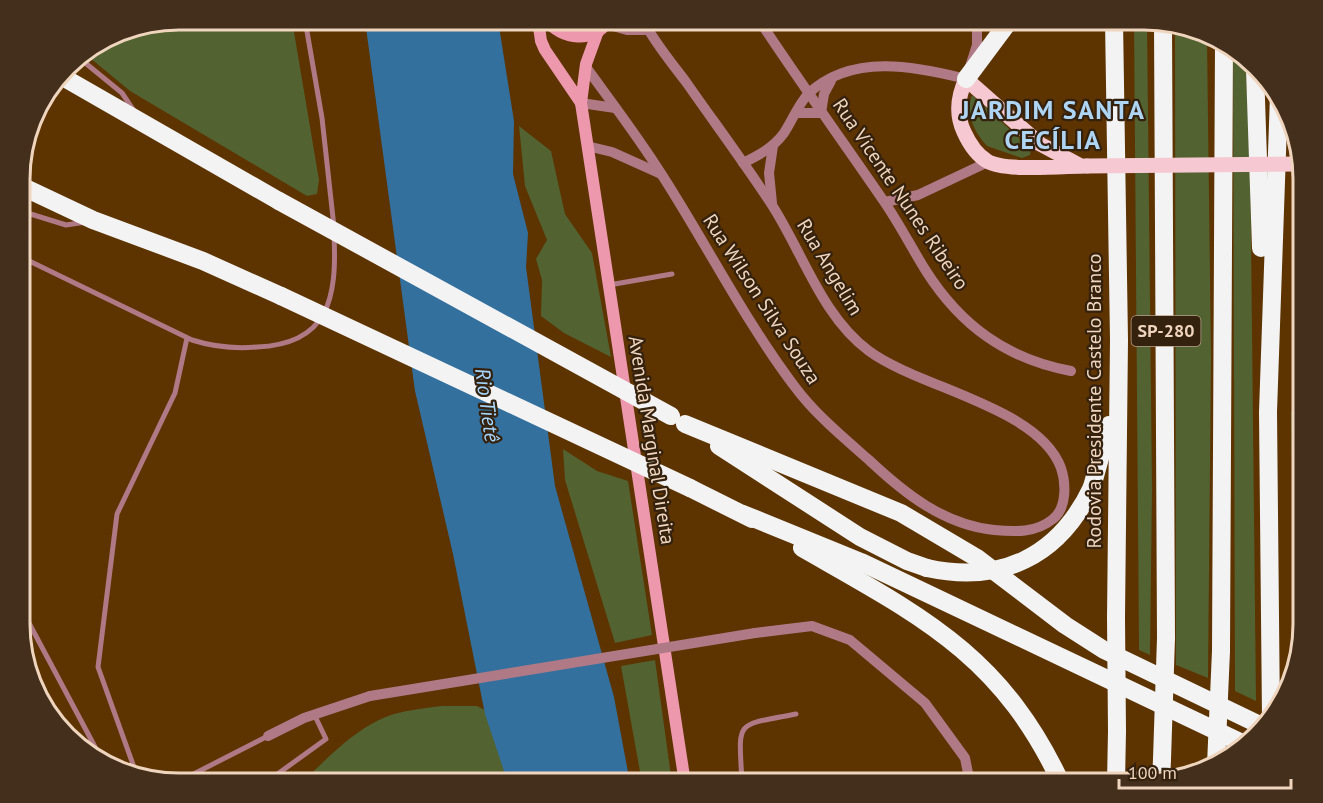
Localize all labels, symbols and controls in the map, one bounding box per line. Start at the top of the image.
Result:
street label: Rua Vicente Nunes Ribeiro [827,93,975,295]
district label: JARDIM SANTA CECÍLIA [960,93,1145,156]
street label: Rua Wilson Silva Souza [697,209,827,389]
street label: Rua Angelim [791,214,869,320]
street label: Rodovia Presidente Castelo Branco [1081,254,1107,548]
road number: SP-280 [1132,316,1200,346]
street label: Avenida Marginal Direita [623,334,681,546]
water label: Rio Tietê [469,366,506,444]
scale bar [1119,752,1292,790]
text: 100 m [1128,761,1177,784]

